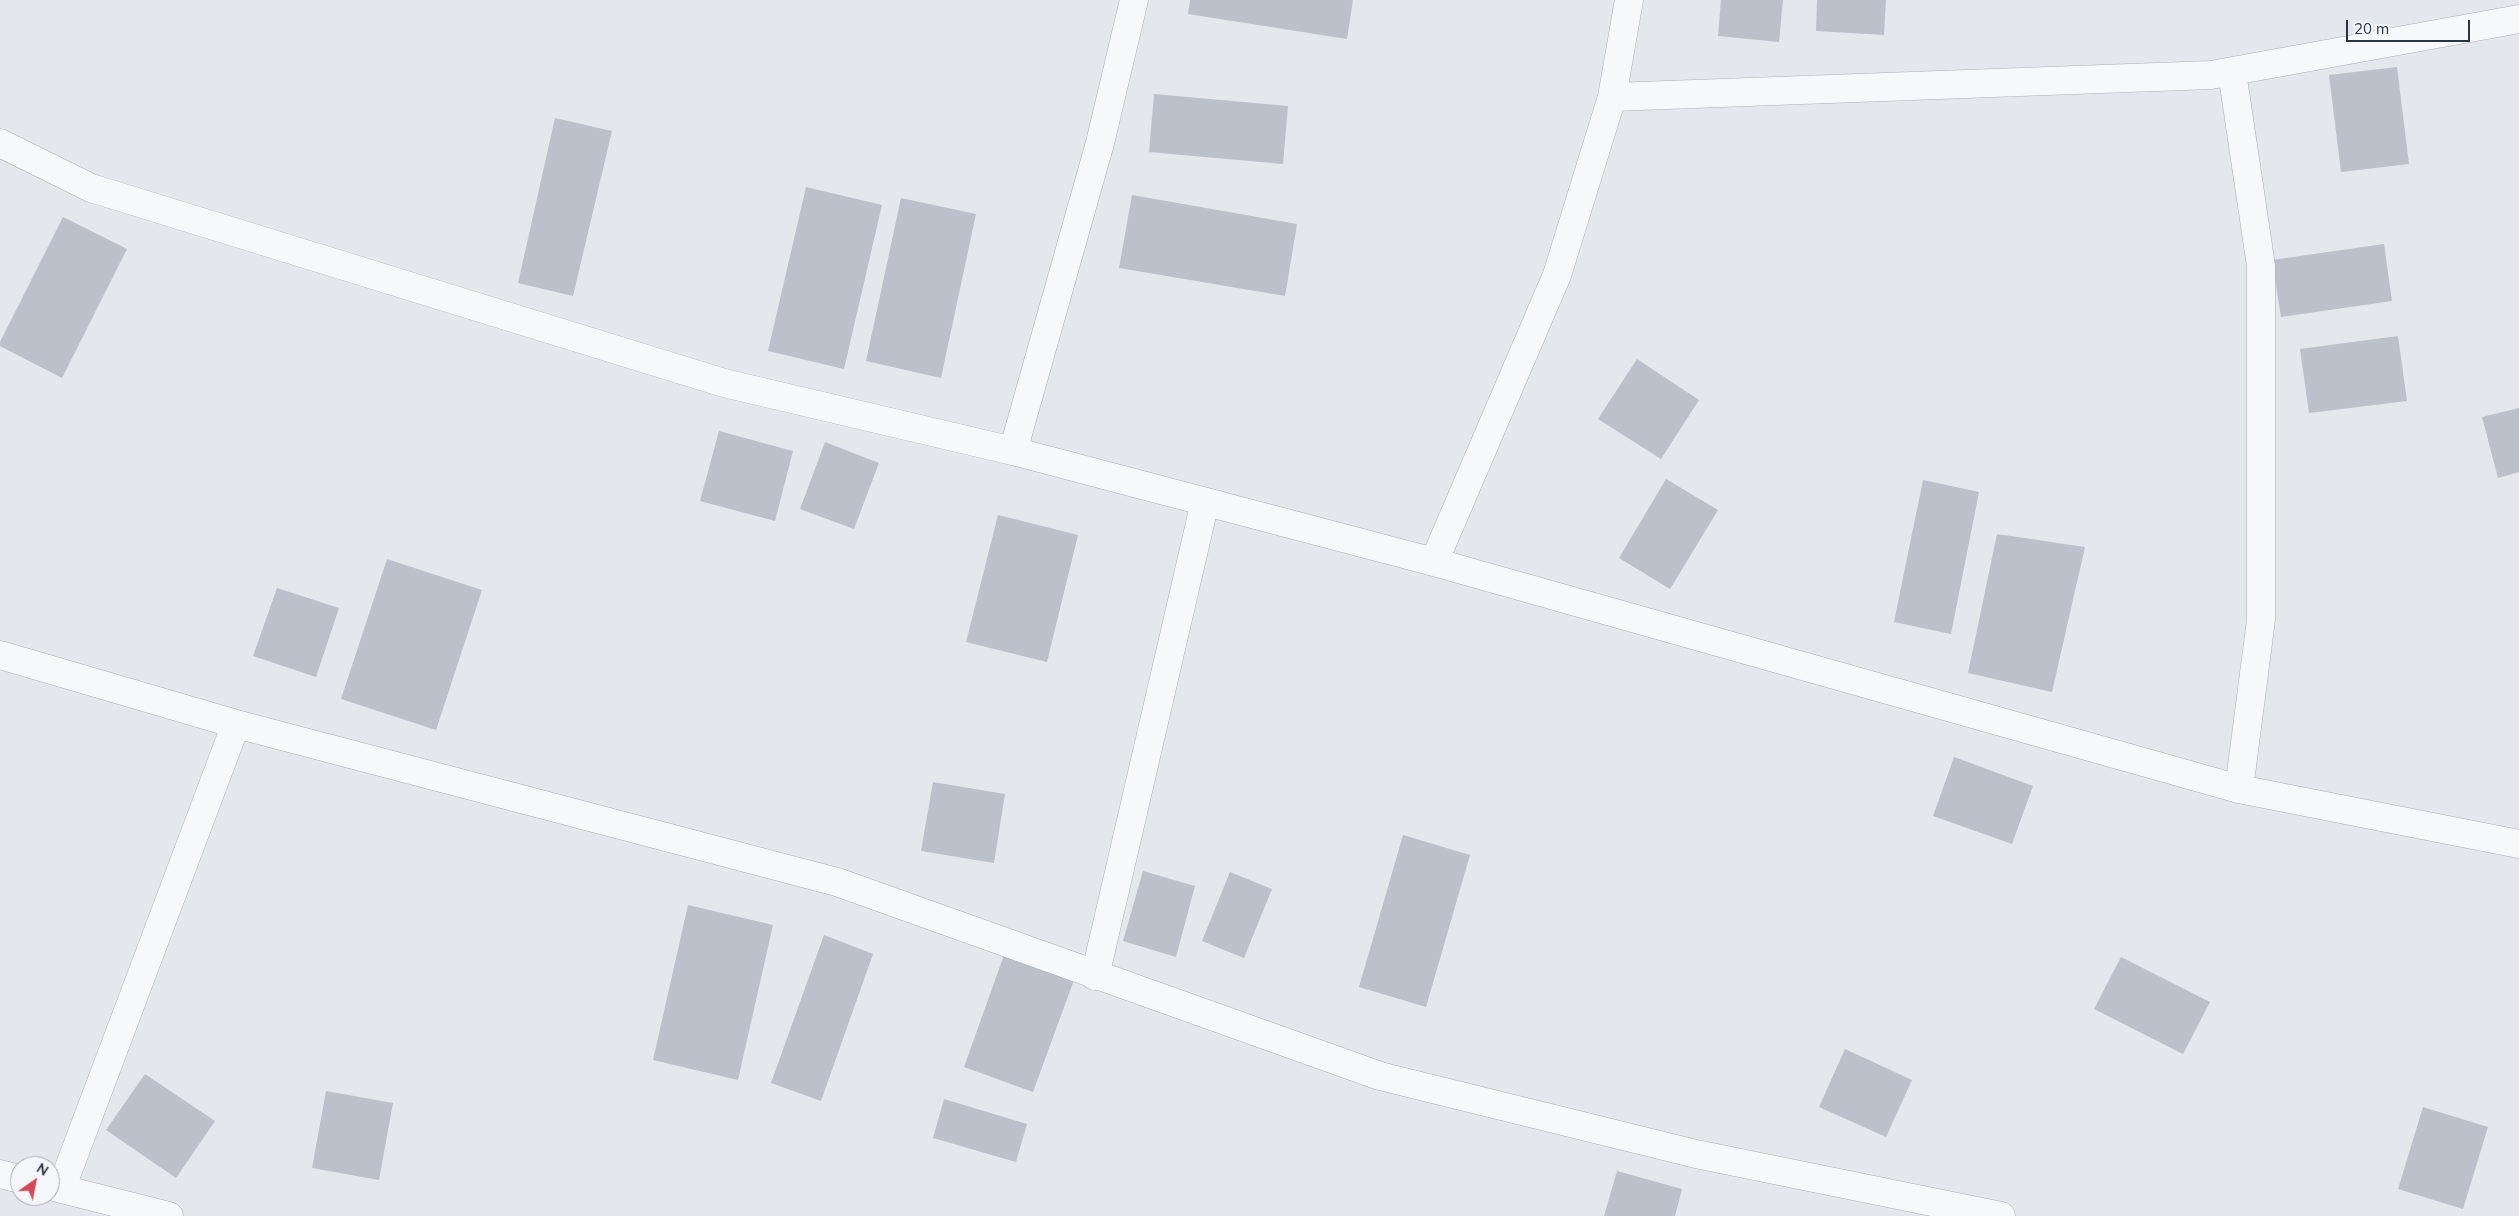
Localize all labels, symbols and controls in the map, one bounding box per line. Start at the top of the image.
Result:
scale bar [2349,10,2473,42]
text: 20 m [2354,19,2389,38]
north arrow [10,1156,60,1206]
text: N [33,1159,52,1180]

